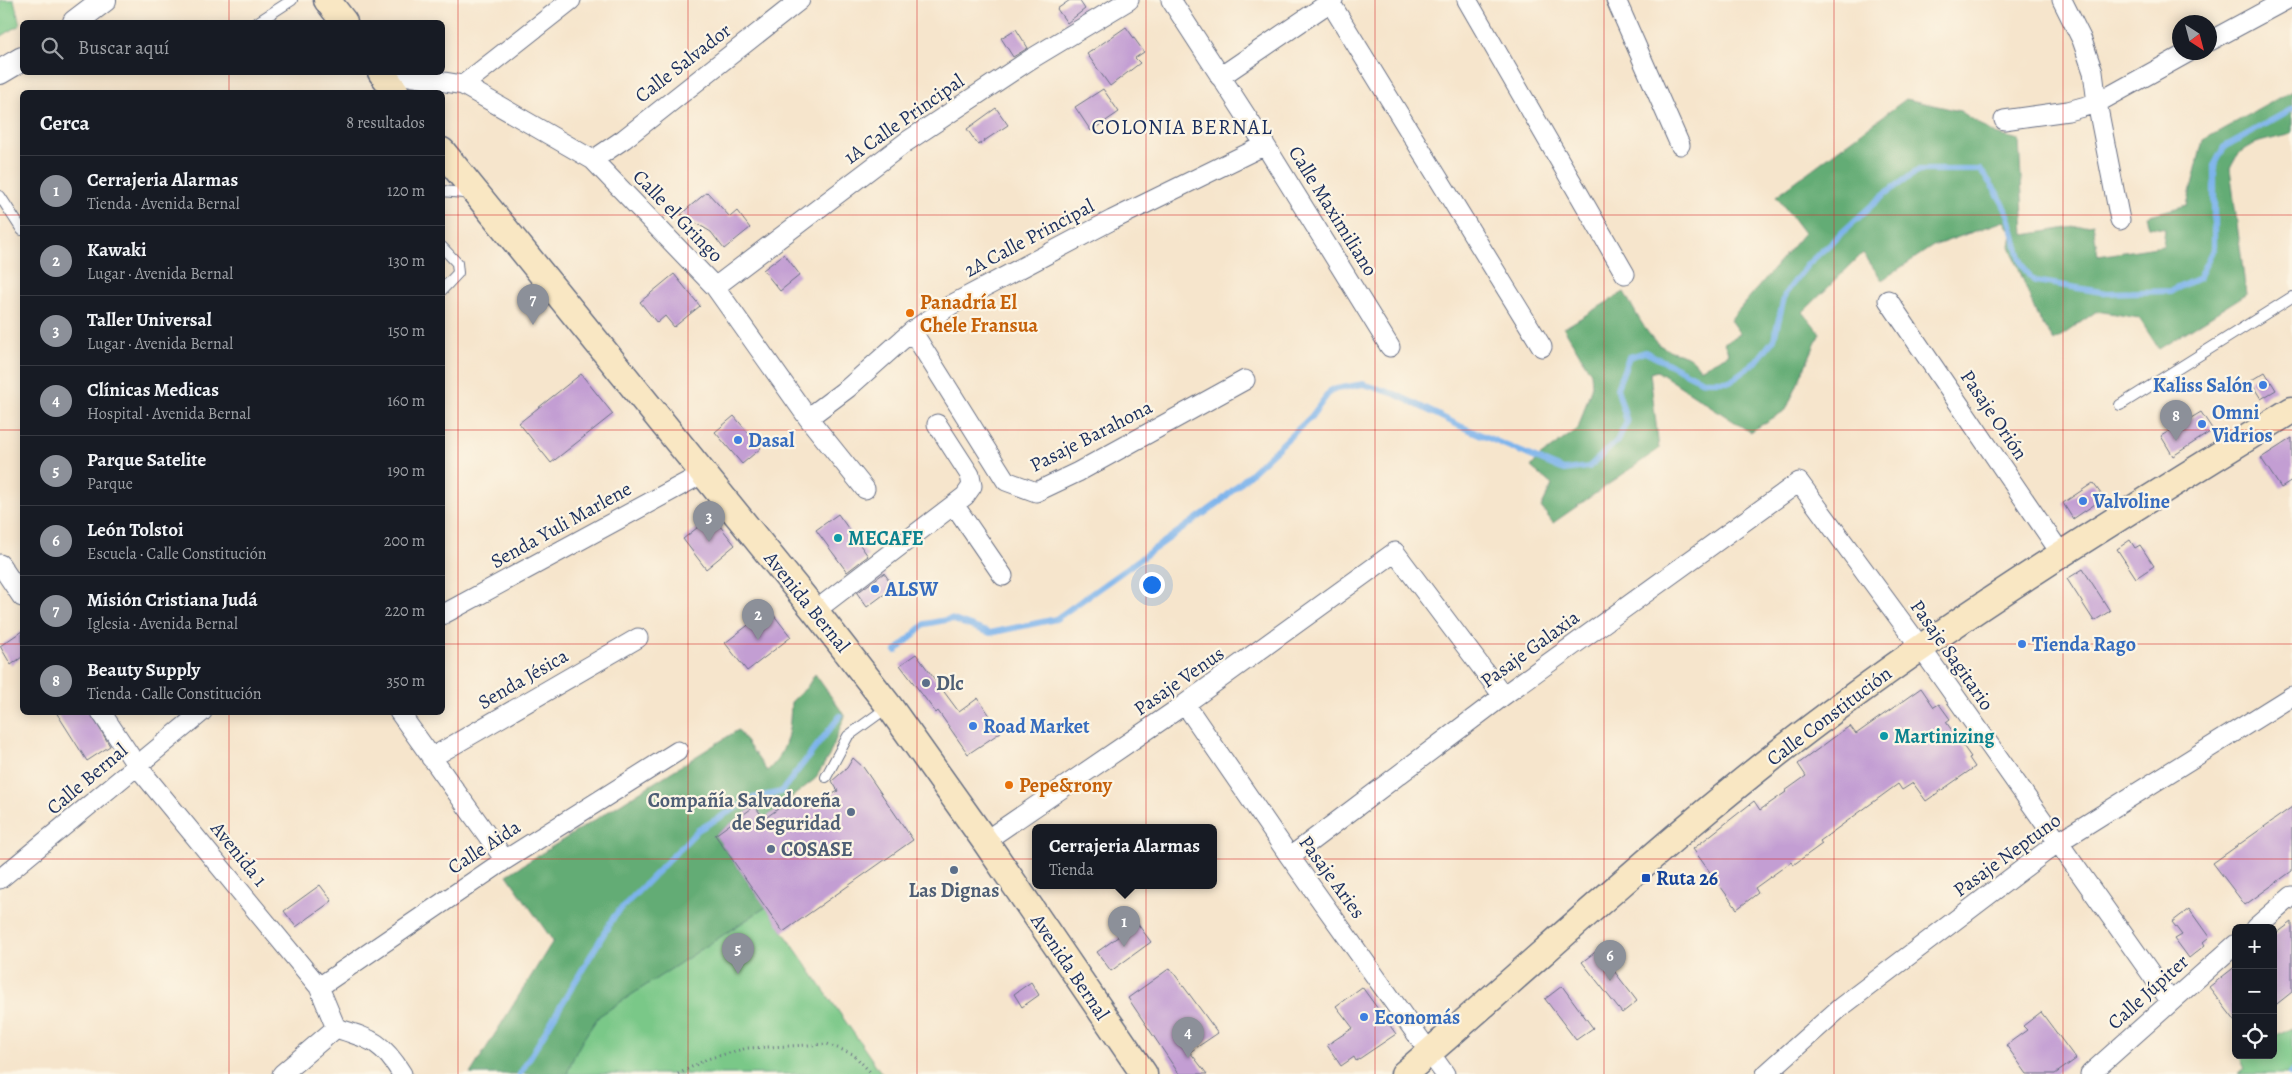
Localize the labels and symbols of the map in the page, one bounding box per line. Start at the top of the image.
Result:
north arrow [2172,15,2217,60]
street label: Calle Salvador [629,17,737,109]
street label: 1A Calle Principal [839,67,970,170]
district label: COLONIA BERNAL [1091,113,1273,141]
street label: Calle Maximiliano [1282,141,1384,281]
street label: Calle el Gringo [627,164,729,268]
street label: 2A Calle Principal [959,192,1099,284]
pin: 7 [517,284,549,325]
place label: Panadría El Chele Fransua [920,289,1039,339]
marker: Panadría El Chele Fransua [904,307,916,319]
street label: Pasaje Orión [1954,365,2034,465]
place label: Kaliss Salón [2153,372,2253,399]
marker: Kaliss Salón [2257,379,2269,391]
street label: Pasaje Barahona [1025,393,1158,478]
place label: Omni Vidrios [2211,399,2273,449]
pin: 8 [2160,400,2192,441]
marker: Omni Vidrios [2196,418,2208,430]
place label: Dasal [748,427,795,454]
marker: Dasal [732,434,744,446]
street label: Senda Yuli Marlene [486,475,636,575]
place label: Valvoline [2092,488,2170,515]
marker: Valvoline [2077,495,2089,507]
pin: 3 [693,501,725,542]
place label: MECAFE [848,525,924,552]
marker: MECAFE [832,532,844,544]
street label: Avenida Bernal [757,545,856,658]
your location [1139,572,1165,598]
place label: ALSW [884,576,939,603]
marker: ALSW [869,583,881,595]
street label: Pasaje Sagitario [1904,594,2000,716]
pin: 2 [742,599,774,640]
street label: Pasaje Galaxia [1475,603,1586,694]
place label: Tienda Rago [2032,631,2136,658]
marker: Tienda Rago [2016,638,2028,650]
street label: Pasaje Venus [1128,640,1230,722]
street label: Senda Jésica [473,642,574,716]
street label: Calle Constitución [1761,660,1897,772]
place label: Dlc [936,670,964,697]
marker: Dlc [920,677,932,689]
place label: Road Market [983,713,1090,740]
marker: Road Market [967,720,979,732]
place label: Martinizing [1894,723,1995,750]
marker: Martinizing [1878,730,1890,742]
street label: Calle Bernal [41,737,133,821]
place label: Pepe&rony [1019,772,1113,799]
marker: Pepe&rony [1003,779,1015,791]
place label: Compañía Salvadoreña de Seguridad [648,787,841,837]
marker: Compañía Salvadoreña de Seguridad [845,806,857,818]
street label: Pasaje Neptuno [1948,807,2066,903]
street label: Calle Aida [442,813,526,881]
street label: Avenida 1 [204,815,274,892]
street label: Pasaje Aries [1293,830,1371,924]
place label: COSASE [781,836,853,863]
marker: COSASE [765,843,777,855]
marker: Las Dignas [948,864,960,876]
place label: Ruta 26 [1656,865,1718,892]
marker: Ruta 26 [1640,872,1652,884]
place label: Las Dignas [909,877,999,904]
pin: 1 [1108,906,1140,947]
street label: Avenida Bernal [1024,908,1116,1026]
pin: 5 [722,933,754,974]
pin: 6 [1594,940,1626,981]
street label: Calle Júpiter [2102,948,2195,1036]
place label: Economás [1374,1004,1460,1031]
marker: Economás [1358,1011,1370,1023]
pin: 4 [1172,1017,1204,1058]

